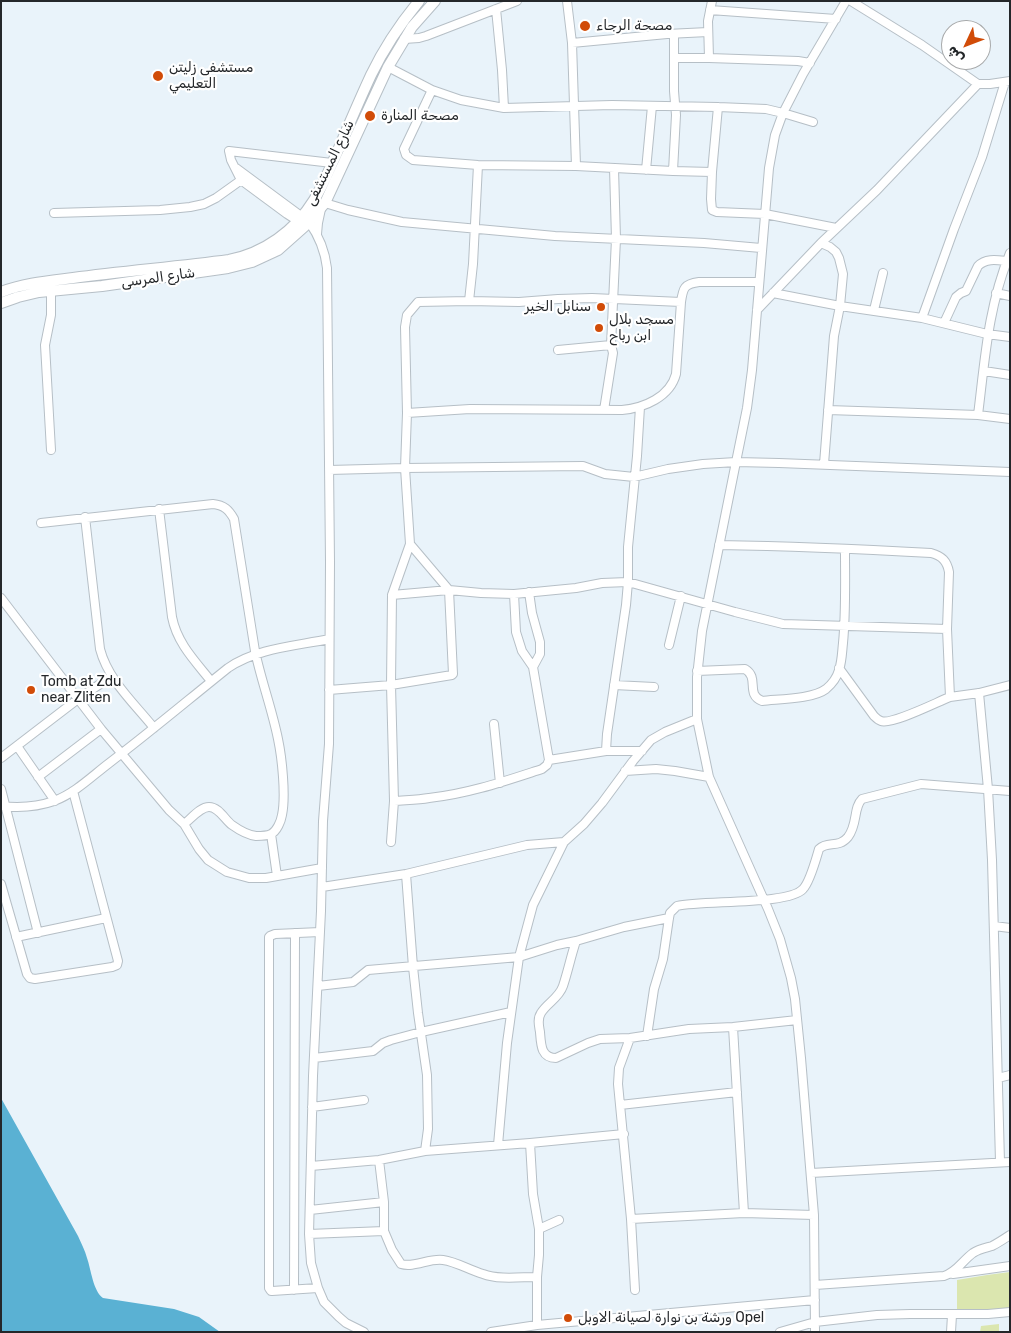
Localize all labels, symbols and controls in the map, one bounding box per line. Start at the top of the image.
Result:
place label: مصحة الرجاء [596,18,672,34]
marker: مصحة الرجاء [578,19,592,33]
north arrow [941,20,991,70]
text: ش [943,43,968,67]
place label: مستشفى زليتن التعليمي [169,60,253,92]
marker: مستشفى زليتن التعليمي [151,69,165,83]
place label: مصحة المنارة [381,108,459,124]
marker: مصحة المنارة [363,109,377,123]
street label: شارع المستشفى [302,117,358,209]
street label: شارع المرسى [120,265,196,291]
place label: سنابل الخير [525,299,591,315]
marker: سنابل الخير [595,301,607,313]
place label: مسجد بلال ابن رباح [609,312,674,344]
marker: مسجد بلال ابن رباح [593,322,605,334]
place label: Tomb at Zdu near Zliten [41,674,122,706]
marker: Tomb at Zdu near Zliten [25,684,37,696]
place label: ورشة بن نوارة لصيانة الاوبل Opel [578,1310,764,1326]
marker: ورشة بن نوارة لصيانة الاوبل Opel [562,1312,574,1324]

